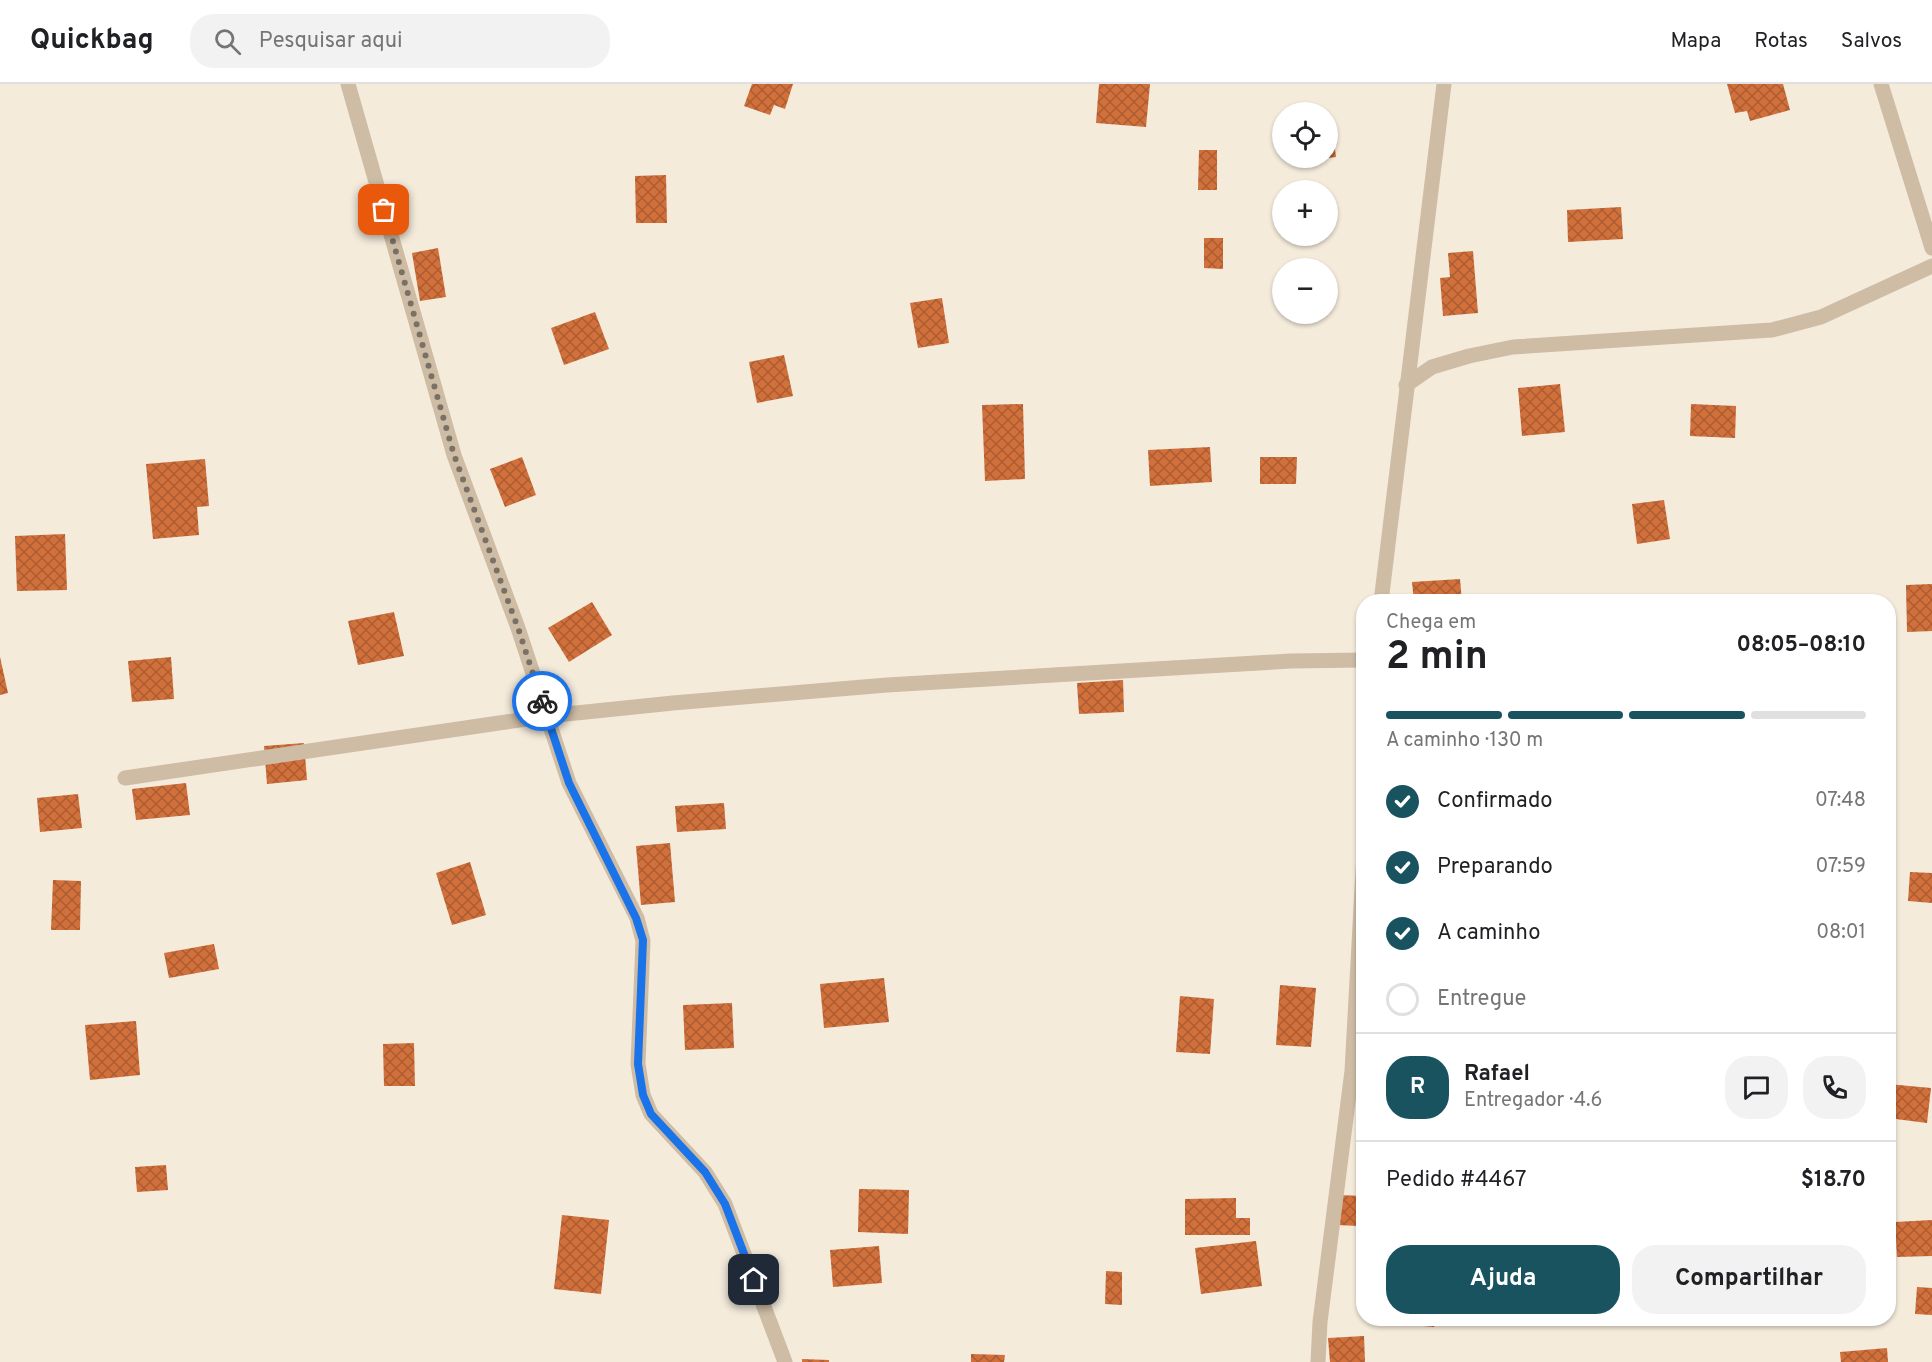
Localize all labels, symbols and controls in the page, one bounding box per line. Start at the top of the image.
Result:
search box [190,14,610,68]
text: Quickbag [30,23,154,59]
icon: search [211,25,244,58]
text: Pesquisar aqui [259,28,403,55]
text: Mapa [1671,28,1721,55]
text: Rotas [1754,28,1808,55]
text: Salvos [1841,28,1902,55]
map controls [1272,102,1338,324]
button: locate [1272,102,1338,168]
button: + [1272,180,1338,246]
pin [358,184,409,235]
icon: bag [367,193,400,226]
button: − [1272,258,1338,324]
text: Chega em [1386,610,1476,636]
text: 08:05–08:10 [1737,632,1866,659]
text: 2 min [1386,634,1488,683]
courier [512,671,572,731]
icon: bike [526,685,559,718]
text: A caminho · 130 m [1386,728,1543,754]
icon: check [1386,785,1419,818]
text: Confirmado [1437,788,1553,815]
text: 07:48 [1815,788,1866,814]
icon: check [1386,851,1419,884]
text: Preparando [1437,854,1553,881]
text: 07:59 [1815,854,1866,880]
icon: check [1386,917,1419,950]
text: A caminho [1437,920,1540,947]
text: 08:01 [1816,920,1866,946]
text: Entregue [1437,986,1526,1013]
button: chat [1725,1056,1788,1119]
button: phone [1803,1056,1866,1119]
text: Rafael [1464,1061,1530,1088]
text: R [1410,1074,1425,1101]
text: Entregador · 4.6 [1464,1088,1603,1114]
text: Pedido #4467 [1386,1167,1526,1194]
text: $18.70 [1801,1167,1866,1194]
button: Ajuda [1386,1245,1620,1314]
button: Compartilhar [1632,1245,1866,1314]
pin [728,1254,779,1305]
icon: home [737,1263,770,1296]

